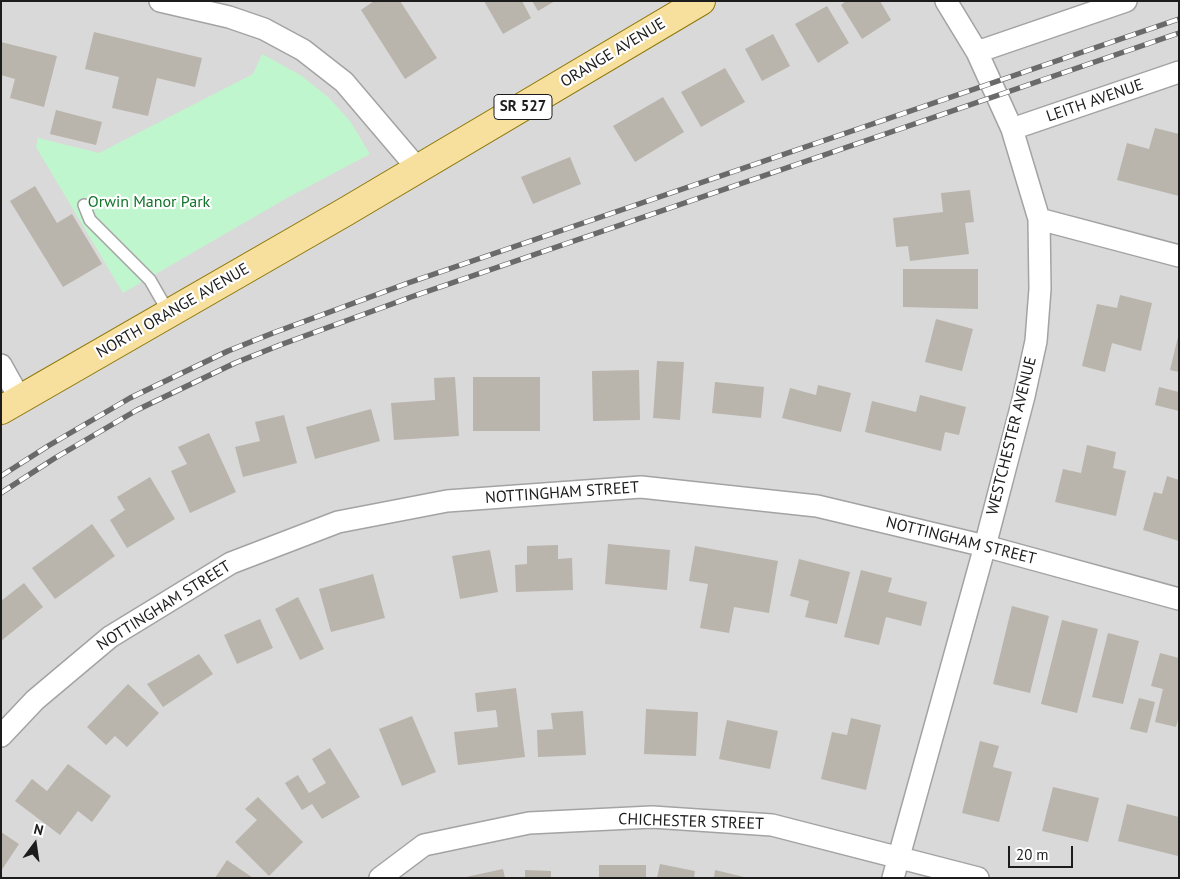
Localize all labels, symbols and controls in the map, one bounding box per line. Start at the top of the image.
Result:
street label: ORANGE AVENUE [557,14,669,92]
street label: LEITH AVENUE [1044,75,1146,127]
road number: SR 527 [494,94,552,120]
park label: Orwin Manor Park [88,192,210,212]
street label: NORTH ORANGE AVENUE [93,259,253,363]
street label: WESTCHESTER AVENUE [983,355,1041,517]
street label: NOTTINGHAM STREET [484,478,640,508]
street label: NOTTINGHAM STREET [884,513,1038,569]
street label: NOTTINGHAM STREET [94,557,234,655]
street label: CHICHESTER STREET [618,810,764,834]
north arrow [10,819,60,869]
text: N [32,820,45,839]
scale bar [1010,836,1075,868]
text: 20 m [1016,845,1049,864]

